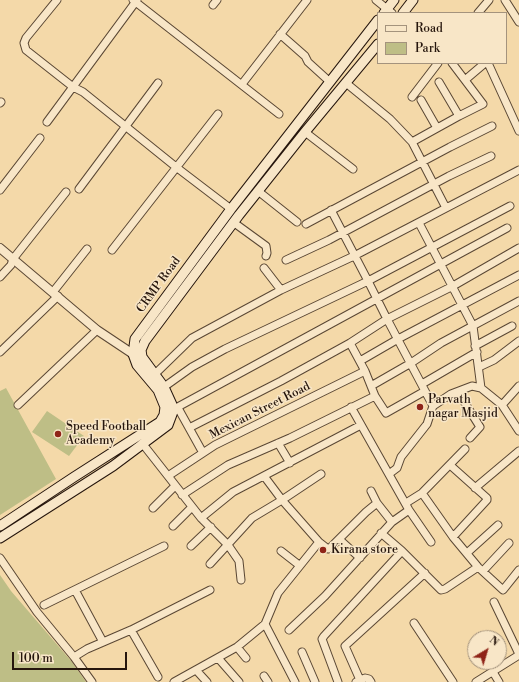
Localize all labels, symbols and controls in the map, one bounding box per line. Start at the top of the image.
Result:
legend [377,12,507,64]
text: Road [415,21,443,36]
text: Park [415,41,440,56]
street label: CRMP Road [134,254,184,316]
street label: Mexican Street Road [207,379,313,443]
place label: Parvath nagar Masjid [428,393,498,421]
marker: Parvath nagar Masjid [415,402,425,412]
place label: Speed Football Academy [66,420,146,448]
marker: Speed Football Academy [53,429,63,439]
place label: Kirana store [331,543,398,557]
marker: Kirana store [318,545,328,555]
north arrow [467,630,507,670]
text: N [486,633,502,650]
scale bar [14,644,129,670]
text: 100 m [19,651,53,666]

